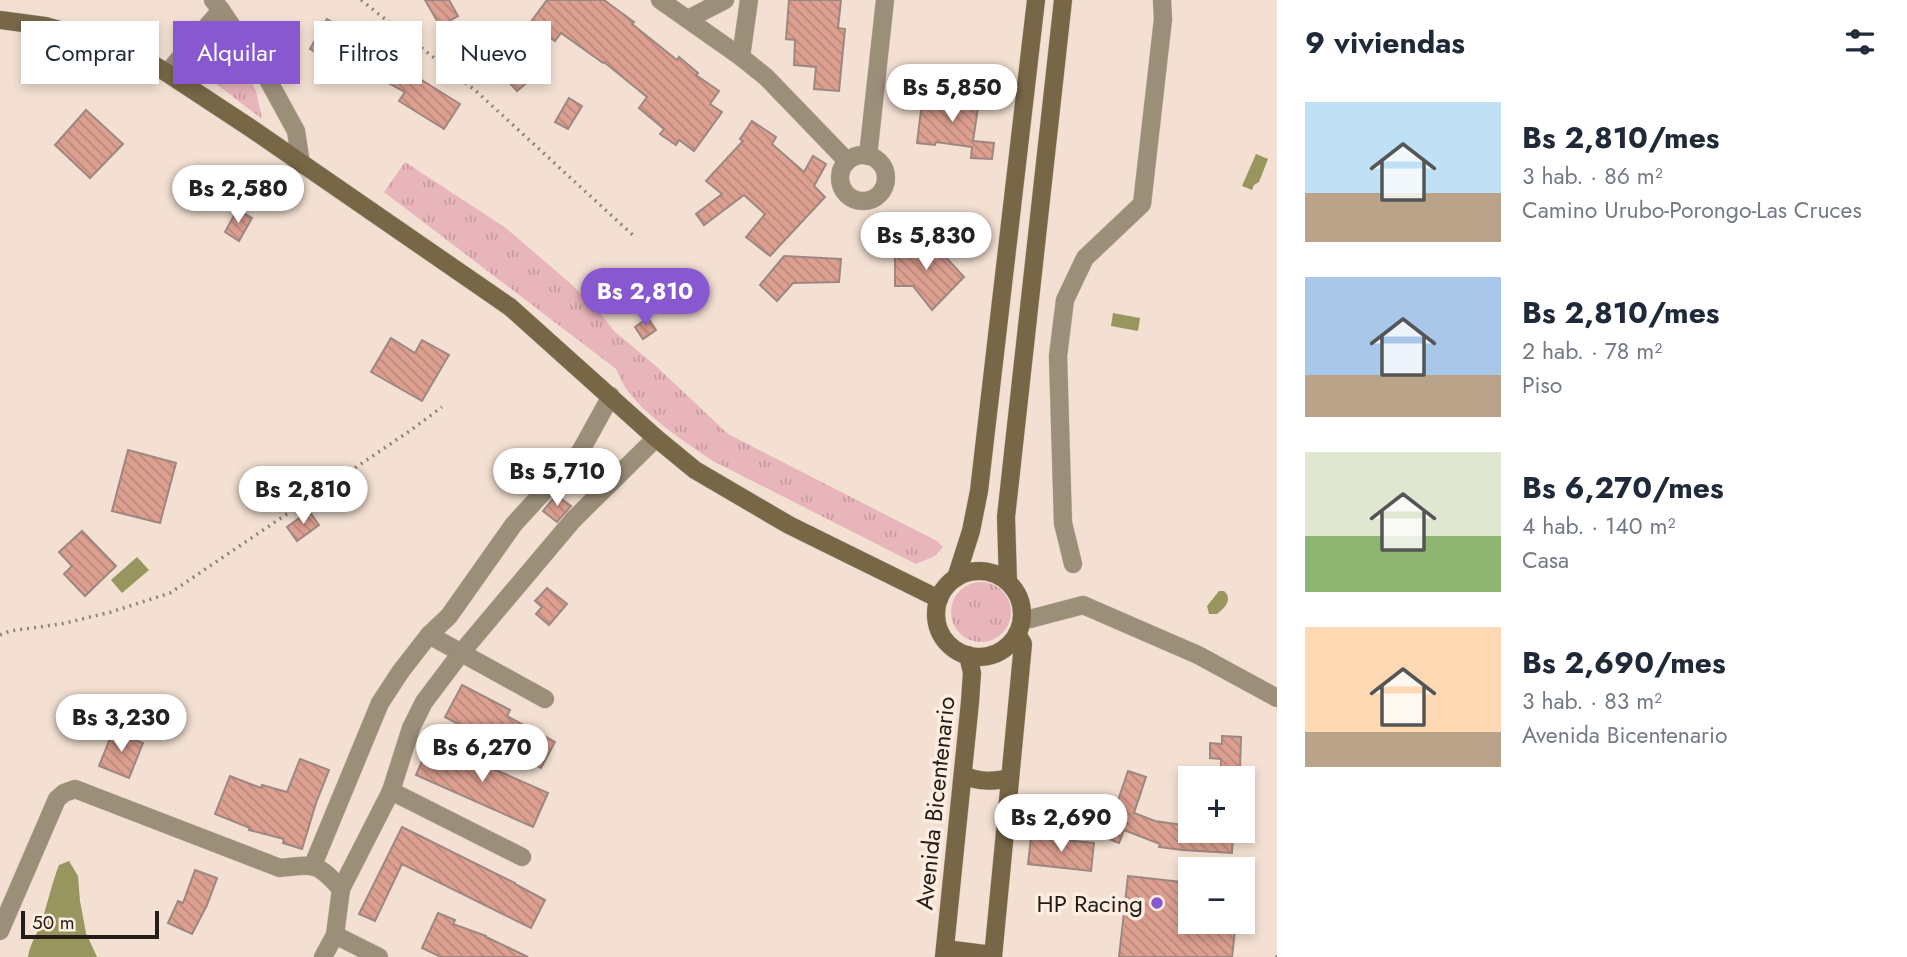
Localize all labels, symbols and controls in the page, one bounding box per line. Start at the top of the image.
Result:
chip: Comprar [21,21,159,84]
chip: Alquilar [173,21,300,84]
chip: Filtros [314,21,422,84]
chip: Nuevo [436,21,551,84]
text: 9 viviendas [1305,21,1465,64]
icon: filters [1841,23,1879,61]
pin: Bs 5,850 [880,64,1024,124]
text: Bs 5,850 [902,70,1002,104]
text: Bs 2,810/mes [1522,116,1720,159]
icon: home [1361,130,1445,214]
text: 3 hab. · 86 m² [1522,159,1663,193]
pin: Bs 2,580 [166,166,310,225]
text: Bs 2,580 [188,171,288,205]
text: Camino Urubo-Porongo-Las Cruces [1522,193,1862,227]
pin: Bs 5,830 [854,212,998,272]
text: Bs 5,830 [877,218,975,252]
pin: Bs 2,810 [573,268,717,328]
text: Bs 2,810 [597,274,693,308]
text: Bs 2,810/mes [1522,291,1720,334]
icon: home [1361,305,1445,389]
text: 2 hab. · 78 m² [1522,334,1662,368]
text: Piso [1522,368,1562,402]
pin: Bs 5,710 [485,448,629,508]
text: Bs 5,710 [509,454,605,488]
pin: Bs 2,810 [231,466,375,526]
text: Bs 6,270/mes [1522,466,1724,509]
text: Bs 2,810 [255,472,351,506]
icon: home [1361,480,1445,564]
text: 4 hab. · 140 m² [1522,509,1675,543]
text: Casa [1522,543,1569,577]
text: Bs 2,690/mes [1522,641,1726,684]
icon: home [1361,655,1445,739]
text: 3 hab. · 83 m² [1522,684,1662,718]
pin: Bs 3,230 [49,694,193,754]
street label: Avenida Bicentenario [906,695,964,911]
text: Bs 3,230 [72,700,170,734]
text: Avenida Bicentenario [1522,718,1727,752]
pin: Bs 6,270 [410,724,554,784]
text: Bs 6,270 [432,730,532,764]
map controls [1178,766,1255,934]
button: + [1178,766,1255,843]
pin: Bs 2,690 [989,794,1133,854]
text: Bs 2,690 [1010,800,1112,834]
button: − [1178,857,1255,934]
place label: HP Racing [1037,886,1143,921]
marker: HP Racing [1149,895,1165,911]
scale bar [21,908,159,940]
text: 50 m [32,909,75,936]

